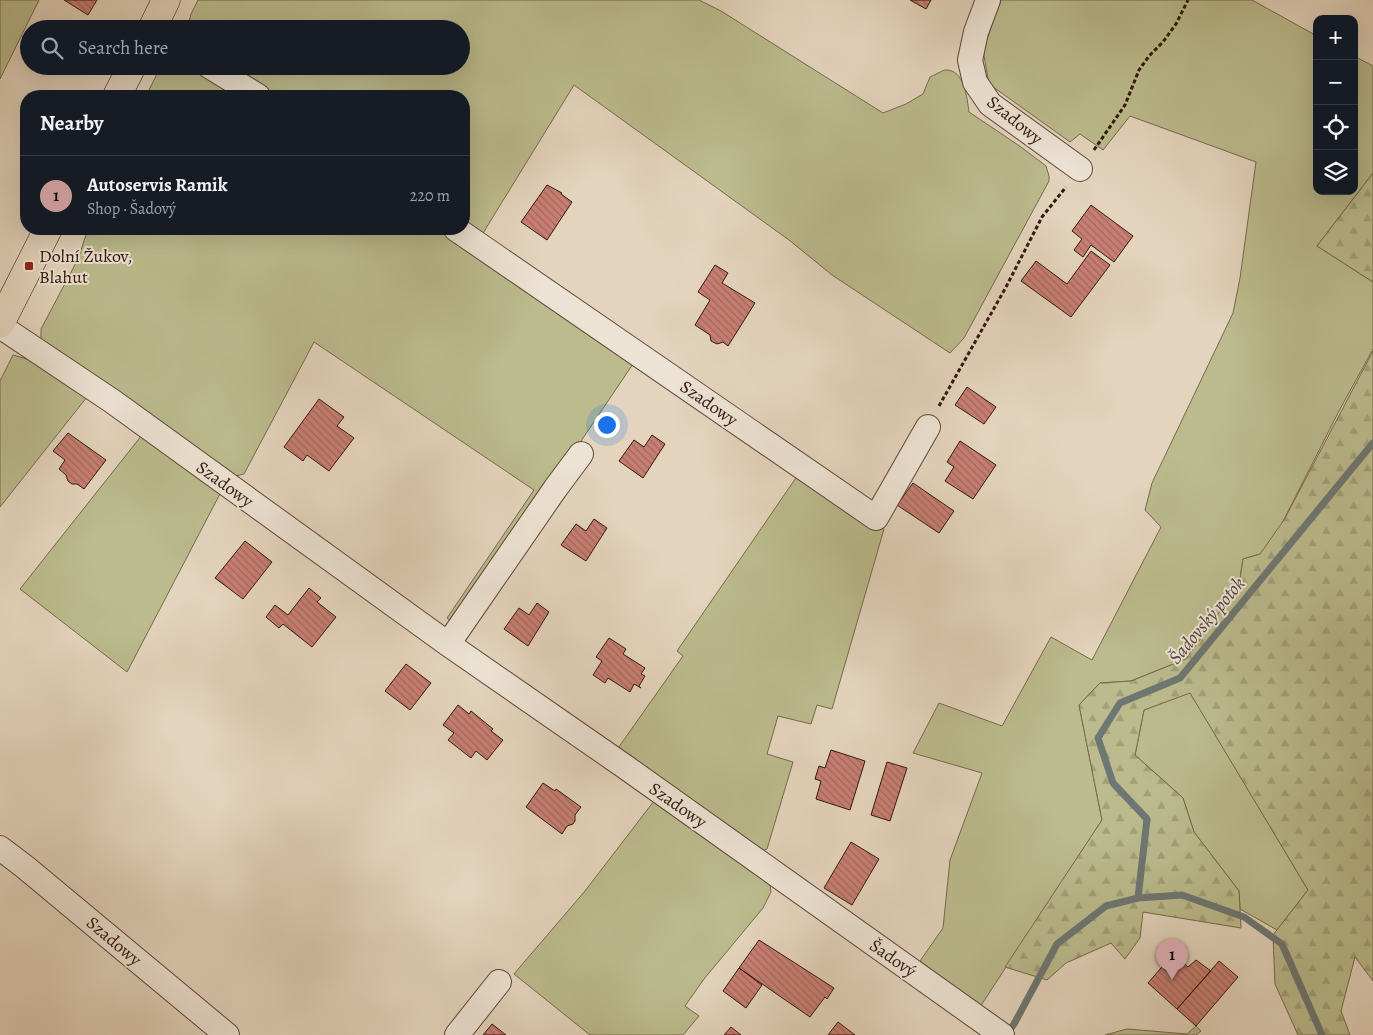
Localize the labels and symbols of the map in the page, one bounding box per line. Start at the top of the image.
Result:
street label: Szadowy [982,90,1049,150]
place label: Dolní Žukov, Blahut [39,244,133,289]
marker: Dolní Žukov, Blahut [23,260,35,272]
street label: Szadowy [675,374,743,432]
your location [594,412,620,438]
street label: Szadowy [192,455,259,513]
water label: Šadovský potok [1163,571,1251,670]
street label: Szadowy [644,776,712,834]
street label: Szadowy [81,911,147,972]
street label: Šadový [865,933,922,983]
pin: 1 [1156,939,1188,980]

